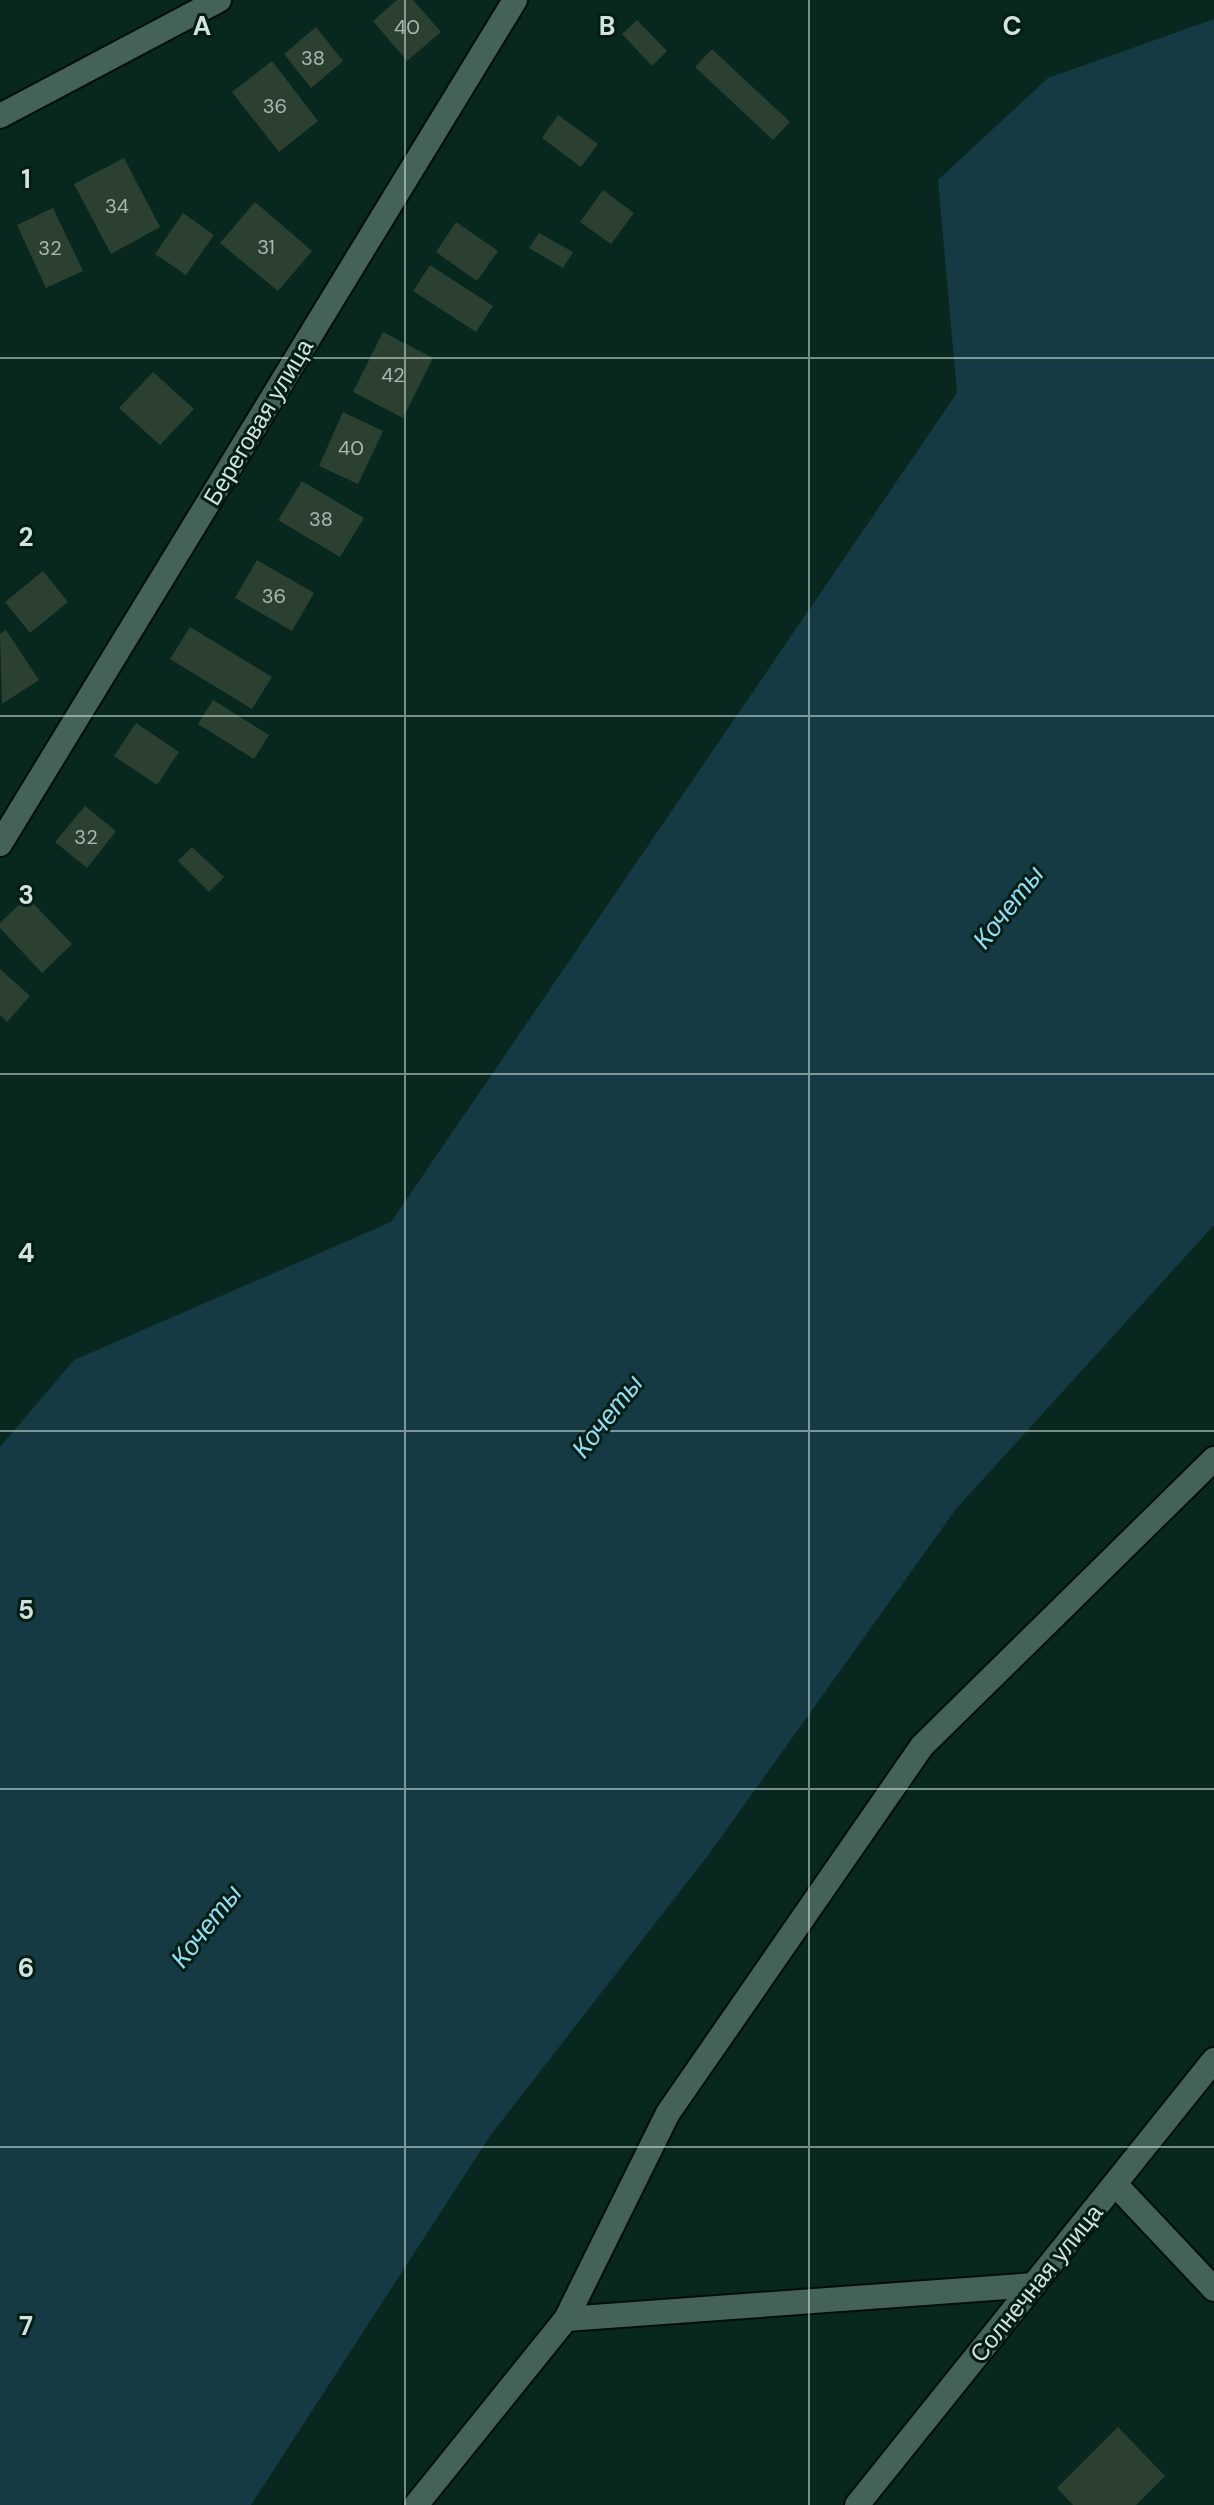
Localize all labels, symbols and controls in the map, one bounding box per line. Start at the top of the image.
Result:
text: A [193,9,211,43]
text: B [599,9,615,43]
text: C [1002,9,1022,43]
house number: 40 [394,14,420,40]
house number: 38 [301,45,325,71]
house number: 36 [263,93,287,119]
text: 1 [21,162,31,196]
house number: 34 [105,193,129,219]
house number: 31 [257,234,275,260]
house number: 32 [38,235,62,261]
street label: Береговая улица [196,333,320,511]
house number: 42 [381,362,405,388]
house number: 40 [338,435,364,461]
house number: 38 [309,506,333,532]
text: 2 [18,520,34,554]
house number: 36 [262,583,286,609]
house number: 32 [74,824,98,850]
water label: Кочеты [965,858,1051,956]
text: 3 [18,878,34,912]
text: 4 [18,1236,34,1270]
water label: Кочеты [564,1367,650,1465]
text: 5 [18,1593,34,1627]
water label: Кочеты [163,1877,249,1975]
text: 6 [18,1951,34,1985]
street label: Солнечная улица [963,2197,1110,2368]
text: 7 [19,2309,33,2343]

